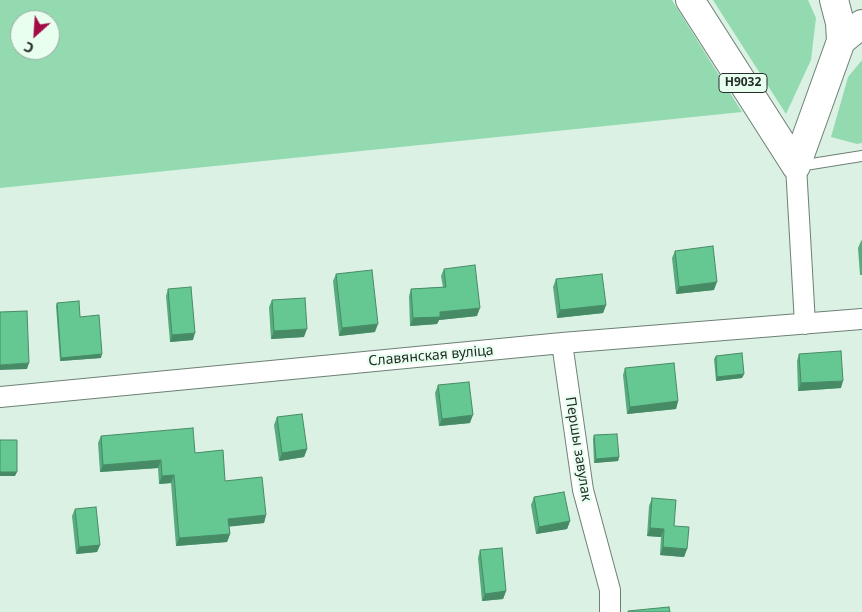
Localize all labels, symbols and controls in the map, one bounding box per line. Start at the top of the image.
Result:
north arrow [10,10,60,60]
text: С [20,38,37,59]
road number: Н9032 [719,74,767,92]
street label: Славянская вуліца [368,342,494,370]
street label: Першы завулак [561,396,595,502]

